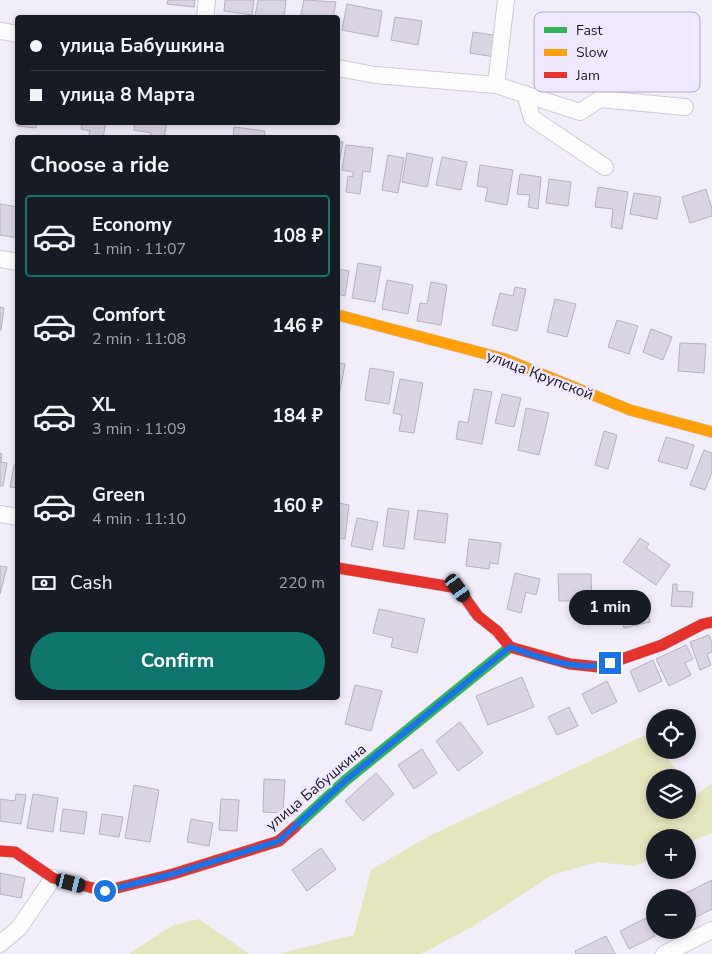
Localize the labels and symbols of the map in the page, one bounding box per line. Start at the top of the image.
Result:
legend [534,12,700,92]
text: Fast [576,21,602,40]
text: Slow [576,43,608,62]
text: Jam [575,66,600,85]
street label: улица Крупской [484,345,596,405]
car [443,571,472,605]
callout: 1 min [569,590,651,626]
route end [599,652,621,674]
street label: улица Бабушкина [262,739,370,835]
car [54,872,87,894]
route start [94,880,116,902]

